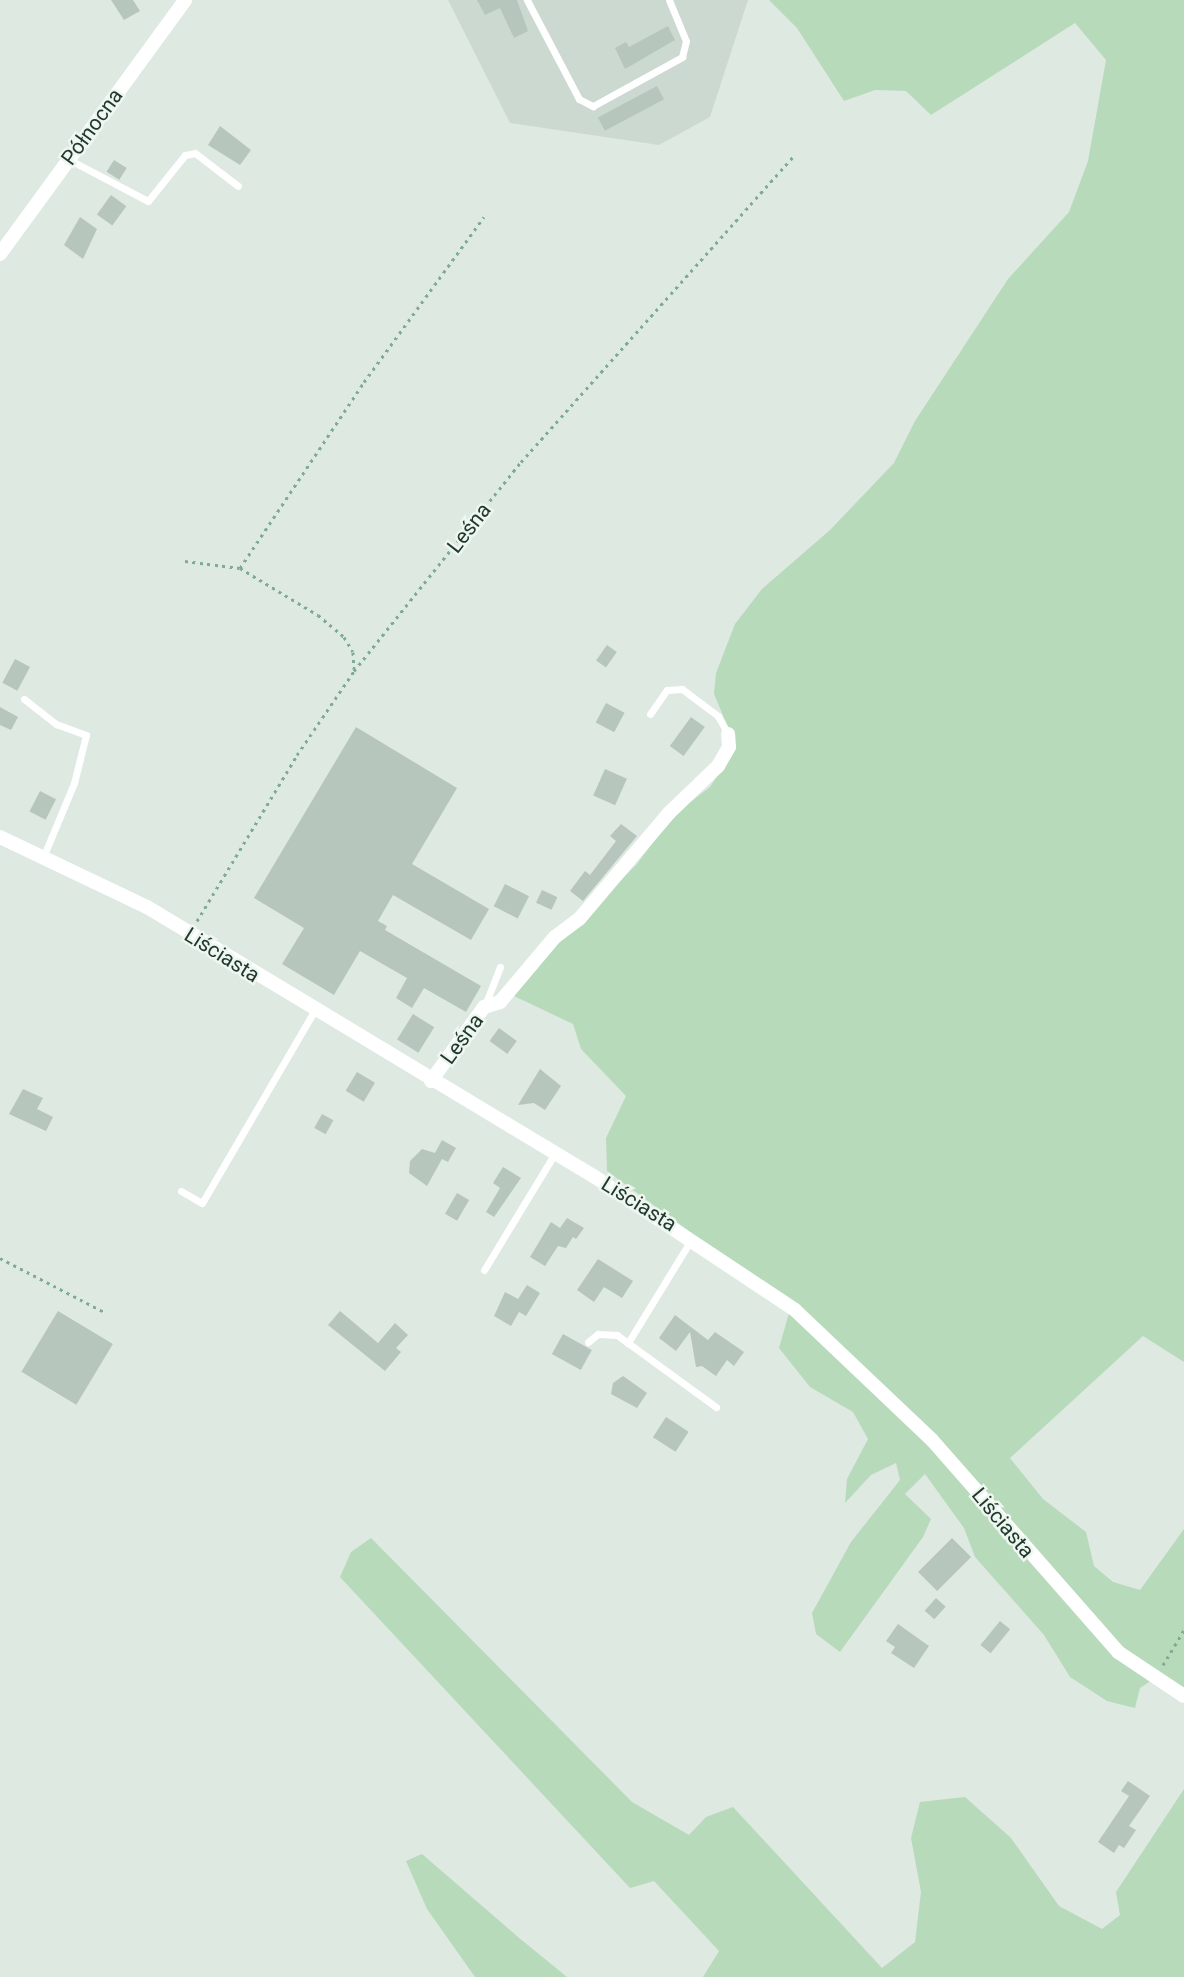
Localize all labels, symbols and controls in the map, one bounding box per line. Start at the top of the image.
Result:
street label: Północna [56,84,128,170]
street label: Leśna [442,498,496,558]
street label: Liściasta [180,922,264,988]
street label: Leśna [435,1009,489,1069]
street label: Liściasta [597,1171,681,1237]
street label: Liściasta [966,1483,1040,1563]

